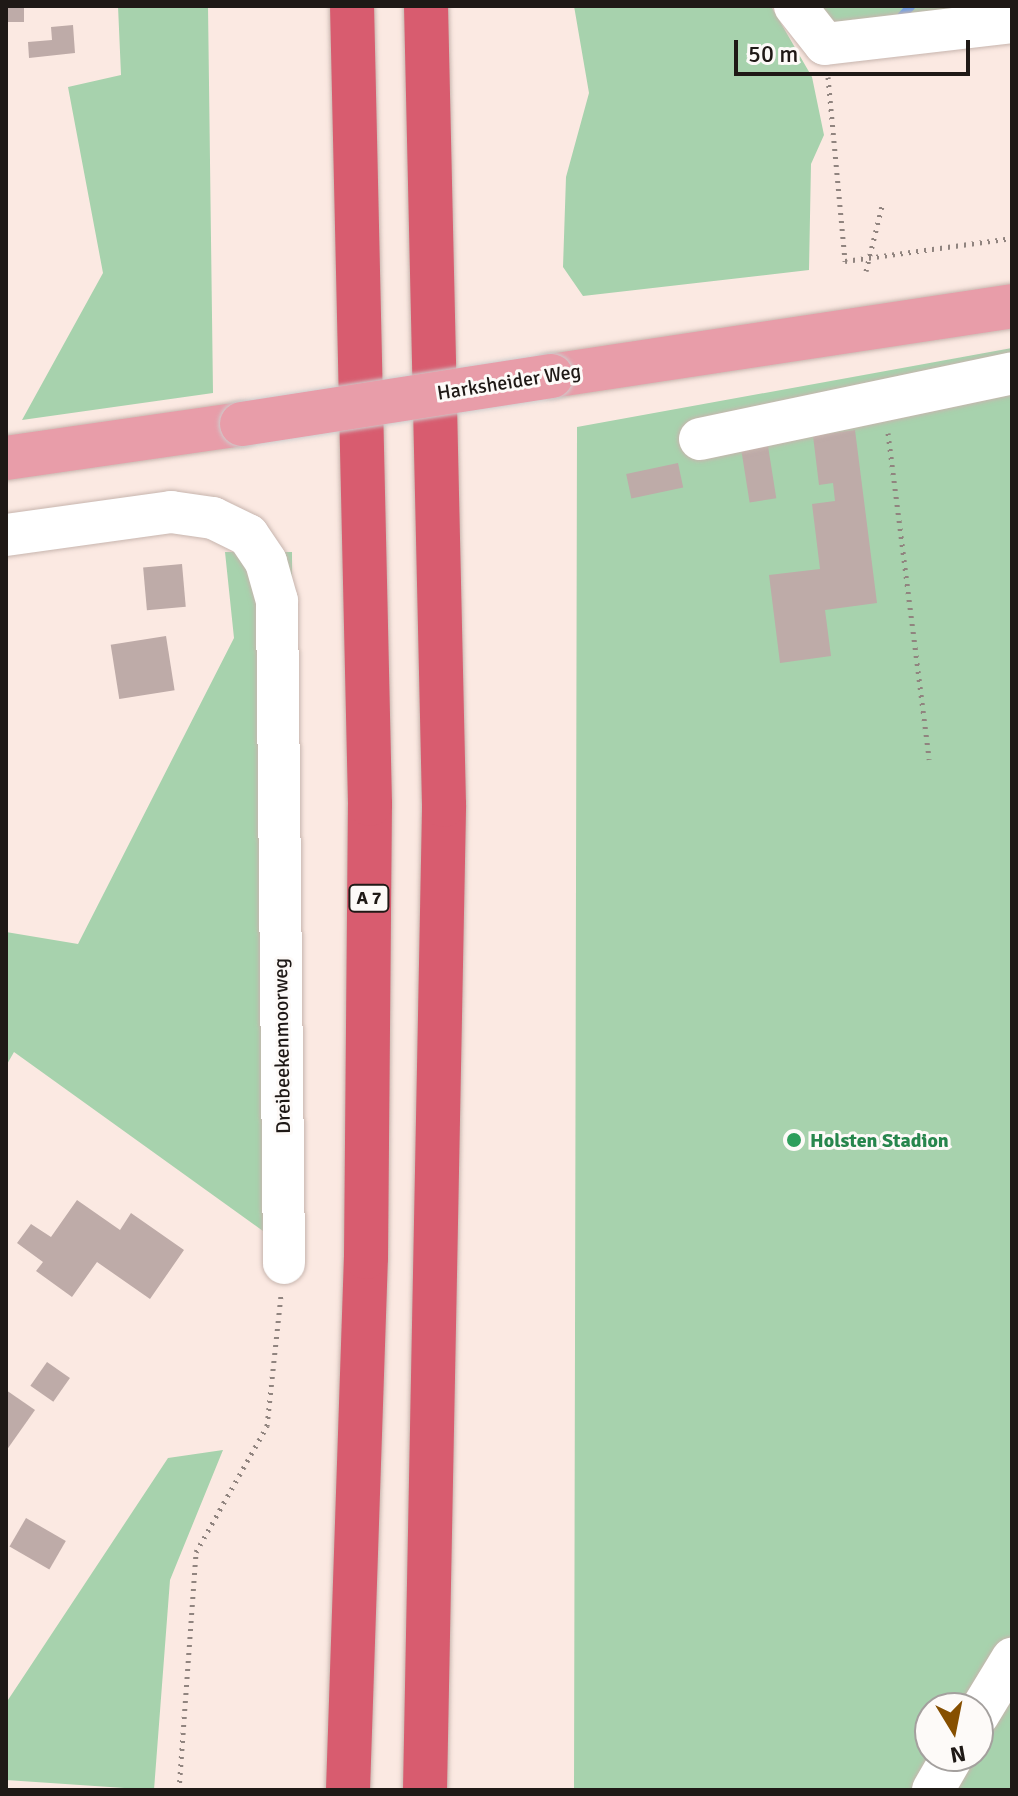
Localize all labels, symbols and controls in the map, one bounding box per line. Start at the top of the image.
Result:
scale bar [738,24,974,74]
text: 50 m [748,39,798,69]
street label: Harksheider Weg [435,359,583,405]
road number: A 7 [347,884,391,912]
street label: Dreibeekenmoorweg [268,958,296,1134]
place label: Holsten Stadion [810,1128,949,1152]
marker: Holsten Stadion [785,1131,803,1149]
north arrow [914,1692,994,1772]
text: N [948,1740,968,1769]

